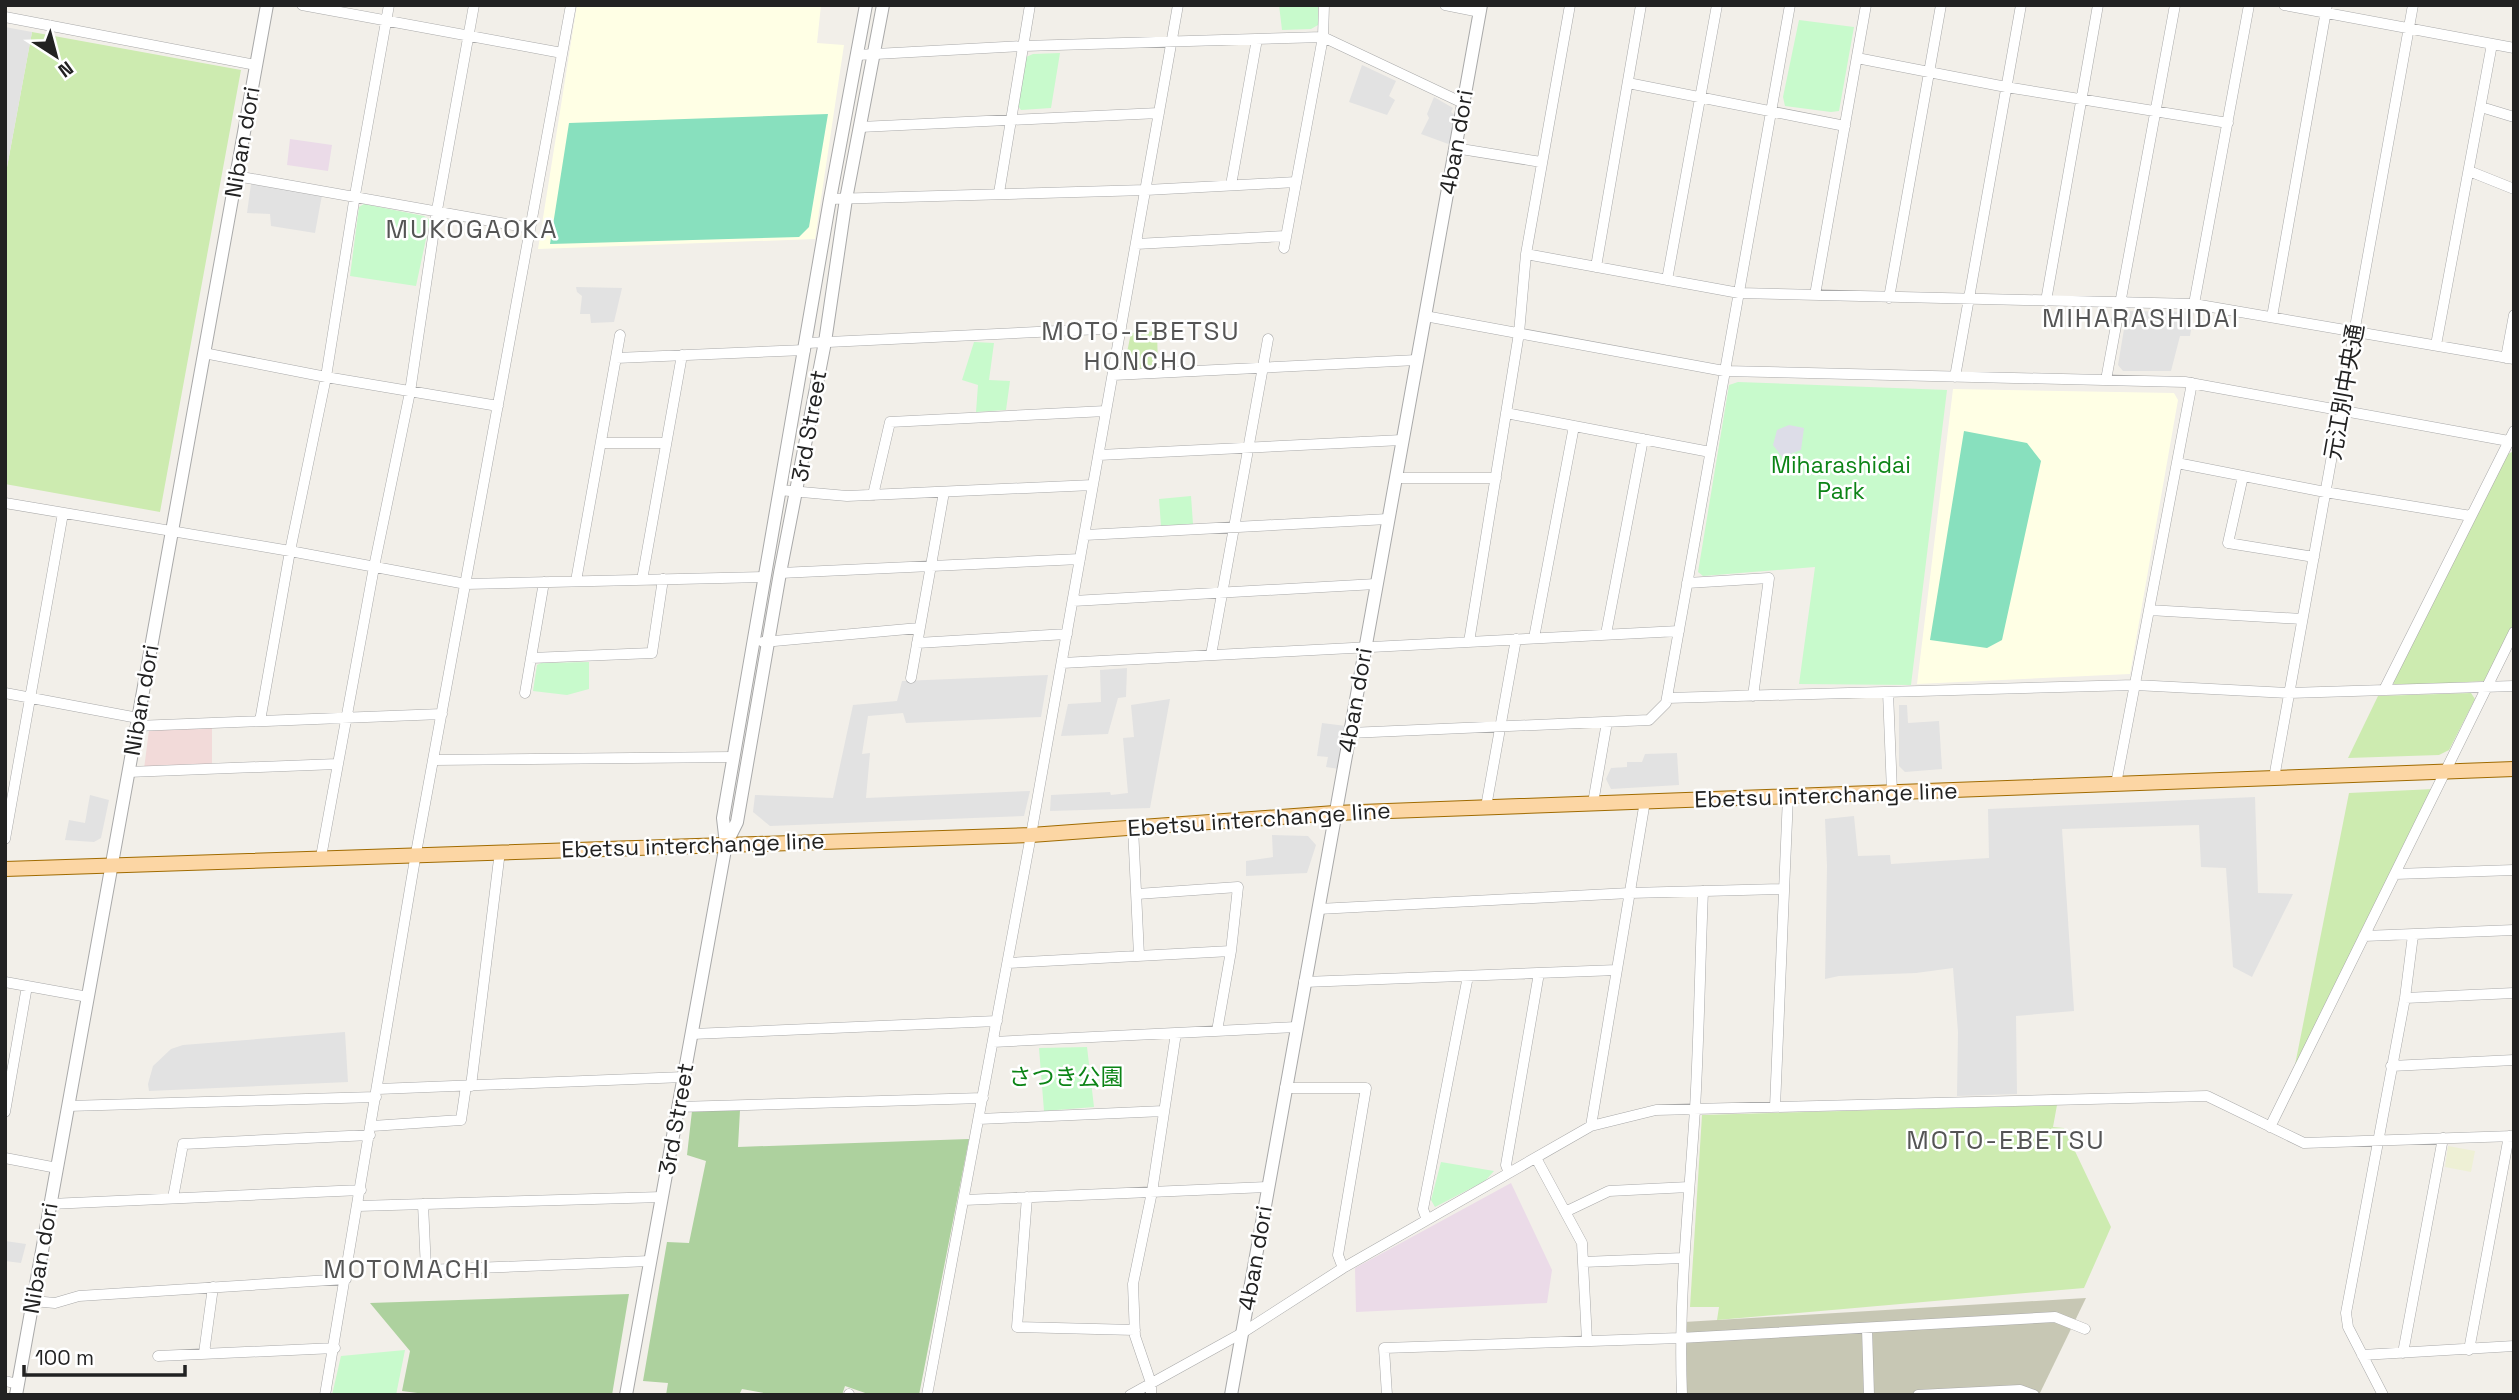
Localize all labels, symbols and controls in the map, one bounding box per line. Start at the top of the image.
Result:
north arrow [21,21,91,91]
text: N [53,55,78,83]
street label: Niban dori [217,84,267,200]
street label: 4ban dori [1432,87,1480,197]
district label: MUKOGAOKA [385,212,559,246]
district label: MIHARASHIDAI [2042,301,2240,335]
district label: MOTO-EBETSU HONCHO [1041,314,1241,378]
street label: 元江別中央通 [2317,321,2371,463]
street label: 3rd Street [784,368,834,484]
park label: Miharashidai Park [1771,450,1911,506]
street label: Niban dori [116,642,166,758]
street label: 4ban dori [1331,645,1379,755]
street label: Ebetsu interchange line [1694,775,1958,815]
street label: Ebetsu interchange line [1127,795,1391,843]
street label: Ebetsu interchange line [561,825,825,865]
street label: 3rd Street [651,1061,701,1177]
park label: さつき公園 [1009,1062,1124,1092]
district label: MOTO-EBETSU [1906,1123,2106,1157]
street label: Niban dori [15,1200,65,1316]
street label: 4ban dori [1231,1203,1279,1313]
district label: MOTOMACHI [323,1252,491,1286]
scale bar [24,1334,186,1378]
text: 100 m [35,1344,94,1371]

